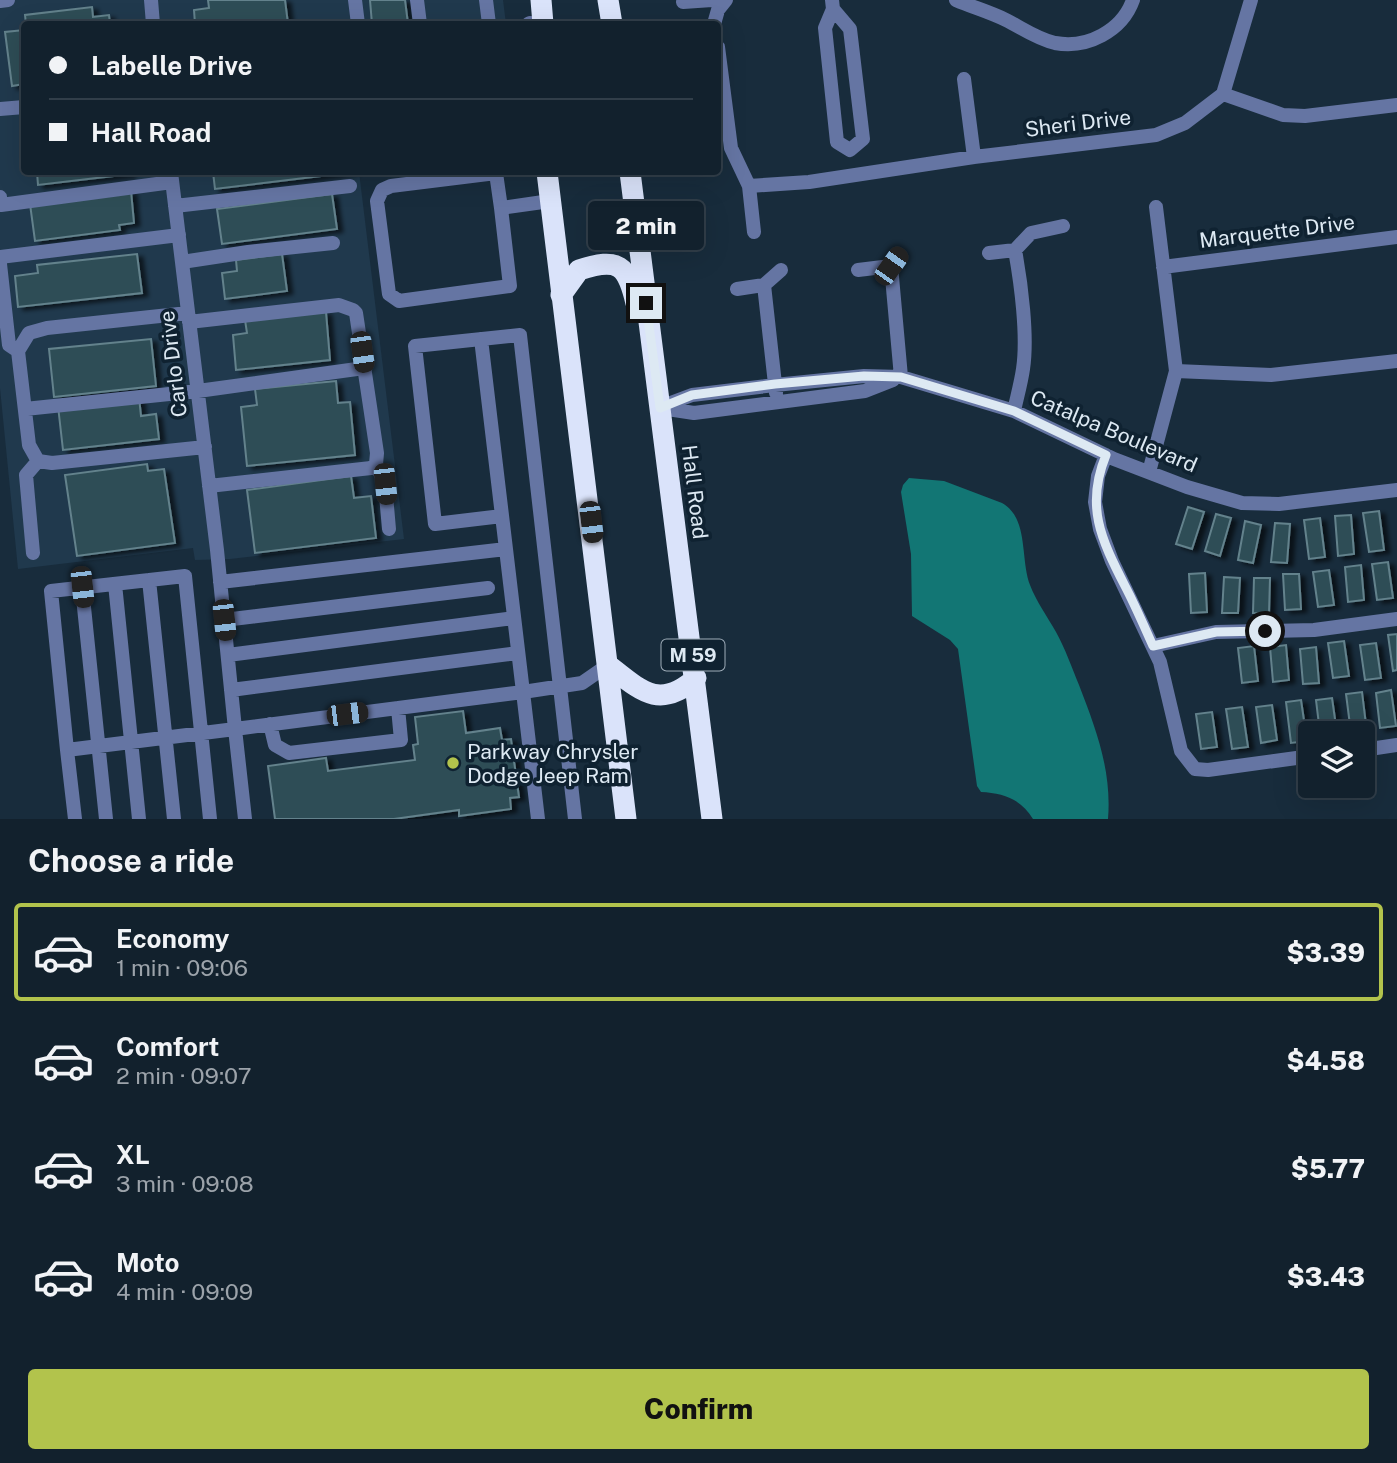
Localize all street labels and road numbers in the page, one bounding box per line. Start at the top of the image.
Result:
street label: Sheri Drive [1023,104,1133,142]
street label: Marquette Drive [1198,209,1356,253]
street label: Carlo Drive [154,309,192,419]
street label: Catalpa Boulevard [1027,385,1201,477]
street label: Hall Road [677,443,713,541]
road number: M 59 [662,640,724,670]

